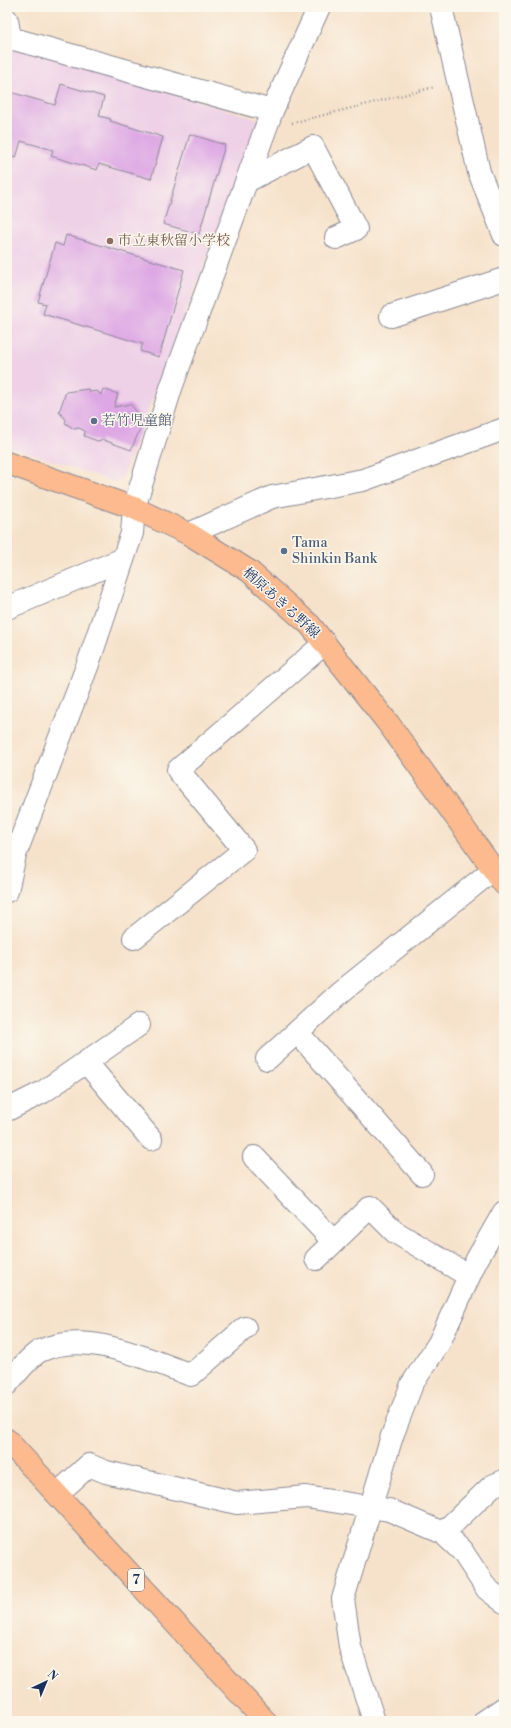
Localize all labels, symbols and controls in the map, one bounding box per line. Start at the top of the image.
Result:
place label: 市立東秋留小学校 [118,232,230,250]
marker: 市立東秋留小学校 [105,236,115,246]
place label: 若竹児童館 [102,412,172,430]
marker: 若竹児童館 [89,416,99,426]
place label: Tama Shinkin Bank [292,534,378,568]
marker: Tama Shinkin Bank [279,546,289,556]
street label: 楢原あきる野線 [239,564,323,642]
road number: 7 [128,1569,144,1591]
north arrow [26,1662,66,1702]
text: N [44,1667,60,1684]

